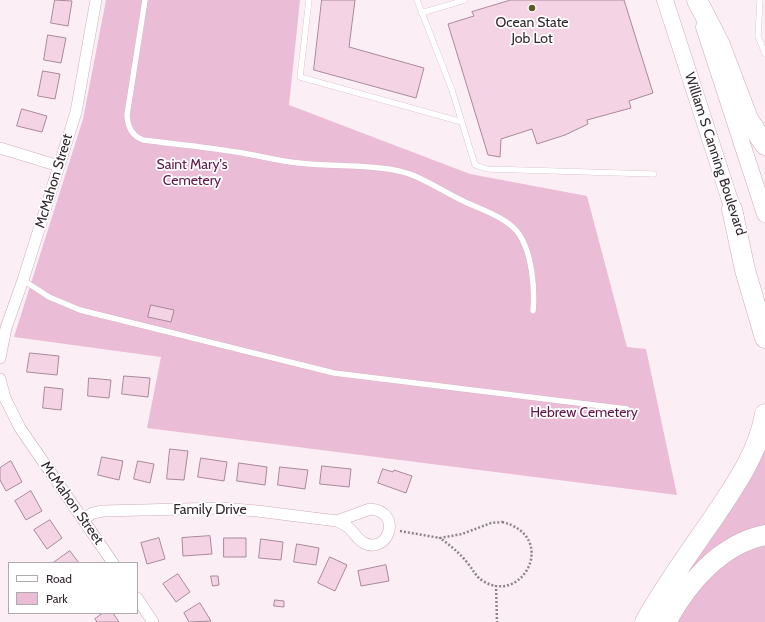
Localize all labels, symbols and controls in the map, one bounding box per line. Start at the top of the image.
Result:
marker: Ocean State Job Lot [527,3,537,13]
place label: Ocean State Job Lot [496,15,568,48]
street label: William S Canning Boulevard [681,70,749,238]
street label: McMahon Street [32,132,76,230]
park label: Saint Mary's Cemetery [157,157,227,190]
park label: Hebrew Cemetery [530,405,638,421]
street label: McMahon Street [37,458,107,548]
street label: Family Drive [173,502,247,518]
legend [8,562,138,614]
text: Road [46,571,72,586]
text: Park [46,591,68,606]

